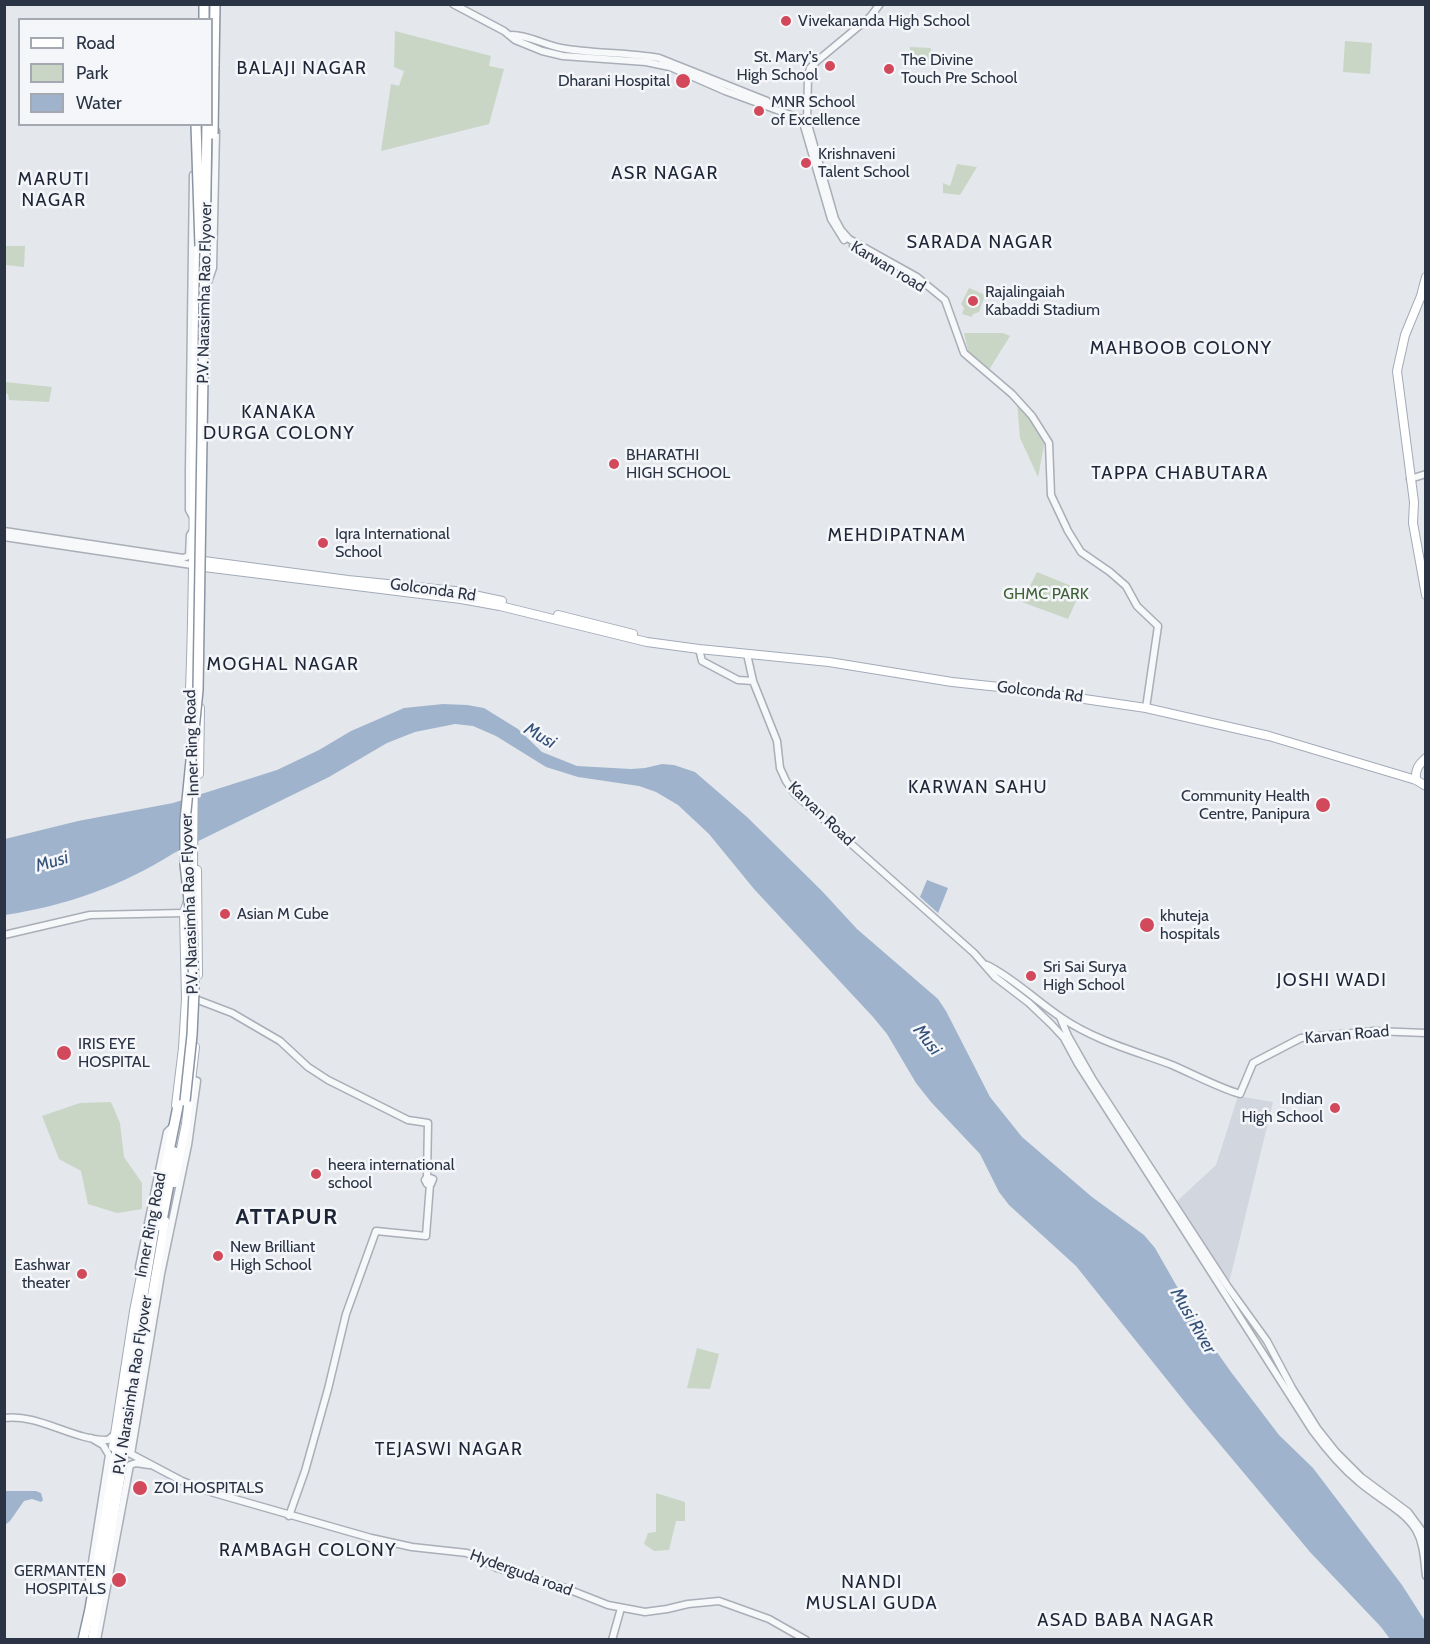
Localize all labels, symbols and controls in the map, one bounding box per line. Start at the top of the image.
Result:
place label: Vivekananda High School [798,11,970,31]
marker: Vivekananda High School [779,14,793,28]
legend [18,18,213,126]
text: Road [76,32,115,54]
place label: St. Mary's High School [737,47,818,85]
place label: The Divine Touch Pre School [901,50,1017,88]
district label: BALAJI NAGAR [237,58,367,80]
marker: St. Mary's High School [823,59,837,73]
text: Park [76,62,108,84]
marker: The Divine Touch Pre School [882,62,896,76]
place label: Dharani Hospital [558,71,670,91]
marker: Dharani Hospital [674,72,692,90]
text: Water [76,92,122,114]
place label: MNR School of Excellence [771,92,860,130]
marker: MNR School of Excellence [752,104,766,118]
place label: Krishnaveni Talent School [818,144,910,182]
marker: Krishnaveni Talent School [799,156,813,170]
district label: ASR NAGAR [611,163,719,185]
district label: MARUTI NAGAR [18,169,90,212]
street label: P.V. Narasimha Rao Flyover [194,202,216,384]
district label: SARADA NAGAR [906,232,1054,254]
street label: Karwan road [847,237,929,297]
place label: Rajalingaiah Kabaddi Stadium [985,282,1100,320]
marker: Rajalingaiah Kabaddi Stadium [966,294,980,308]
district label: MAHBOOB COLONY [1090,338,1272,360]
district label: KANAKA DURGA COLONY [203,402,355,444]
place label: BHARATHI HIGH SCHOOL [626,445,730,483]
marker: BHARATHI HIGH SCHOOL [607,457,621,471]
district label: TAPPA CHABUTARA [1091,463,1269,485]
place label: Iqra International School [335,524,450,562]
district label: MEHDIPATNAM [827,525,967,547]
marker: Iqra International School [316,536,330,550]
street label: Golconda Rd [389,574,477,606]
park label: GHMC PARK [1003,584,1089,604]
district label: MOGHAL NAGAR [207,654,359,676]
street label: Golconda Rd [996,677,1084,707]
street label: Inner Ring Road [181,689,203,797]
water label: Musi [520,718,560,754]
district label: KARWAN SAHU [908,777,1048,799]
street label: Karvan Road [784,778,858,850]
place label: Community Health Centre, Panipura [1181,786,1310,824]
marker: Community Health Centre, Panipura [1314,796,1332,814]
street label: P.V. Narasimha Rao Flyover [177,813,203,995]
water label: Musi [33,847,71,877]
place label: Asian M Cube [237,904,329,924]
place label: khuteja hospitals [1160,906,1220,944]
marker: Asian M Cube [218,907,232,921]
marker: khuteja hospitals [1138,916,1156,934]
place label: Sri Sai Surya High School [1043,957,1127,995]
marker: Sri Sai Surya High School [1024,969,1038,983]
district label: JOSHI WADI [1277,970,1387,992]
water label: Musi [908,1020,946,1060]
street label: Karvan Road [1304,1022,1390,1048]
place label: IRIS EYE HOSPITAL [78,1034,150,1072]
marker: IRIS EYE HOSPITAL [55,1044,73,1062]
place label: Indian High School [1242,1089,1323,1127]
marker: Indian High School [1328,1101,1342,1115]
place label: heera international school [328,1155,455,1193]
marker: heera international school [309,1167,323,1181]
street label: Inner Ring Road [131,1171,171,1279]
district label: ATTAPUR [236,1205,338,1231]
place label: New Brilliant High School [230,1237,315,1275]
marker: New Brilliant High School [211,1249,225,1263]
place label: Eashwar theater [14,1255,70,1293]
marker: Eashwar theater [75,1267,89,1281]
water label: Musi River [1166,1284,1220,1358]
street label: P.V. Narasimha Rao Flyover [109,1294,157,1476]
district label: TEJASWI NAGAR [375,1439,523,1461]
place label: ZOI HOSPITALS [154,1478,264,1498]
marker: ZOI HOSPITALS [131,1479,149,1497]
district label: RAMBAGH COLONY [219,1540,397,1562]
street label: Hyderguda road [467,1546,575,1600]
place label: GERMANTEN HOSPITALS [14,1561,106,1599]
marker: GERMANTEN HOSPITALS [110,1571,128,1589]
district label: NANDI MUSLAI GUDA [806,1572,938,1614]
district label: ASAD BABA NAGAR [1037,1610,1215,1632]

